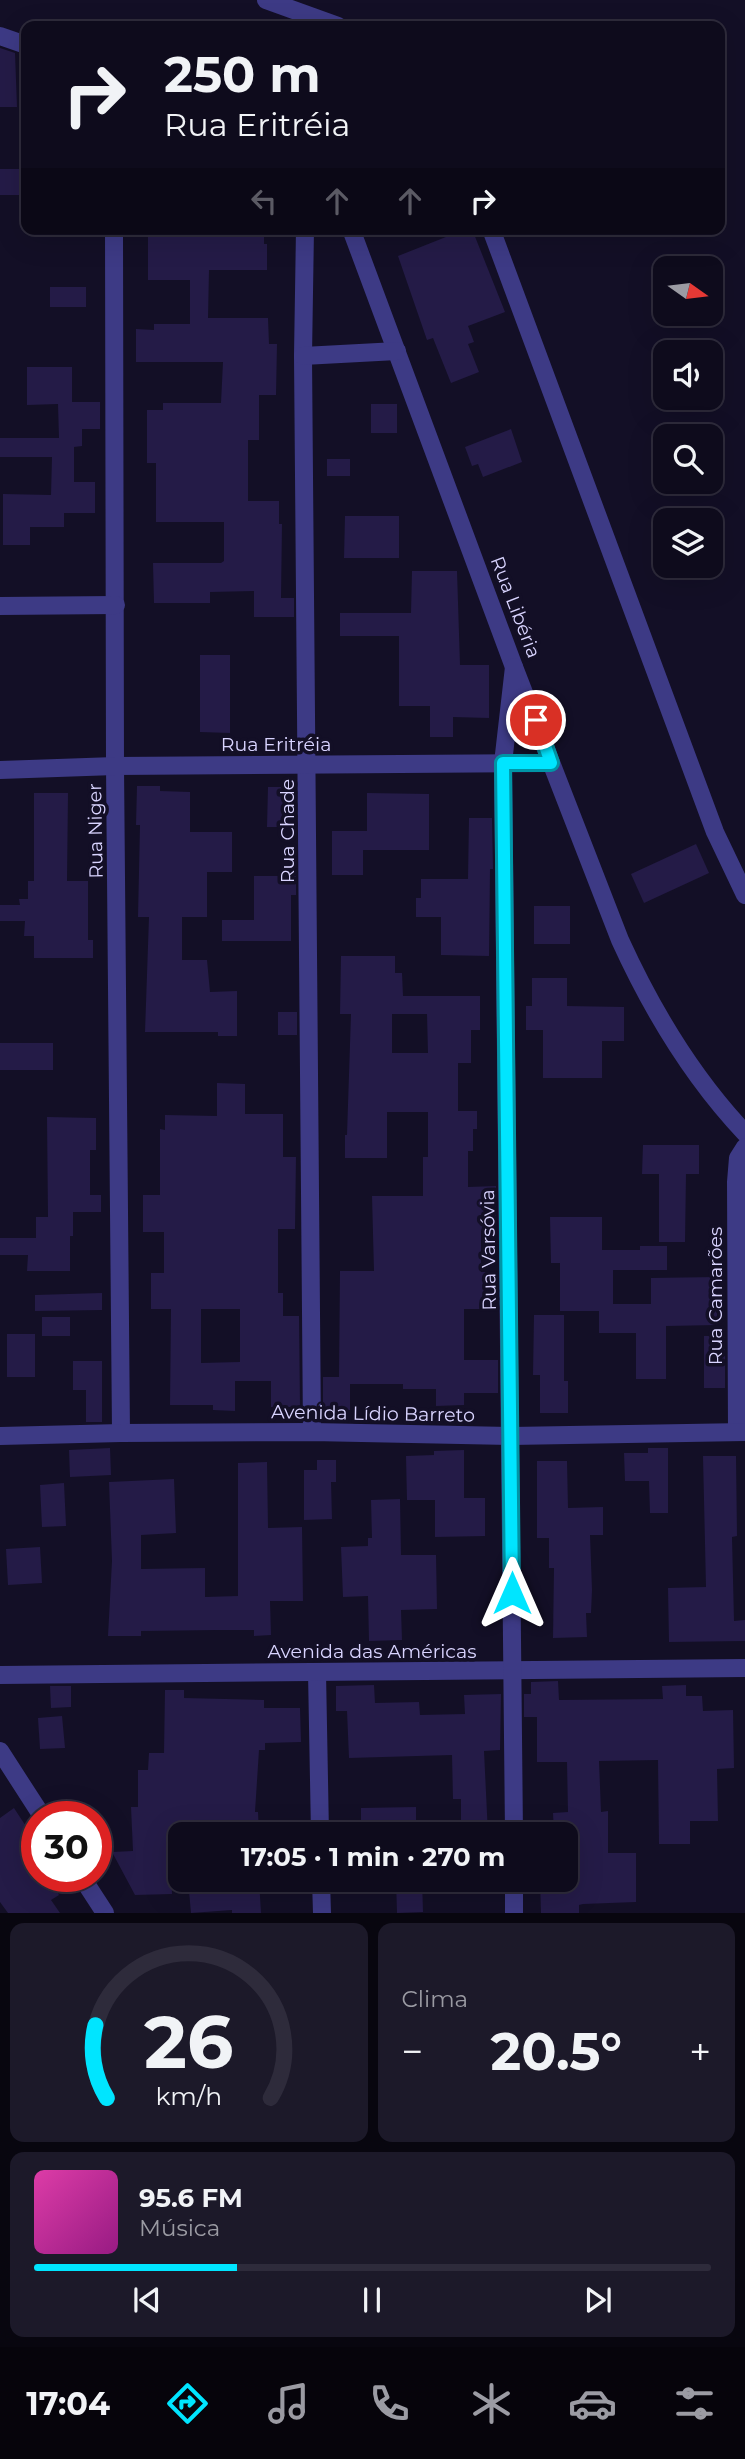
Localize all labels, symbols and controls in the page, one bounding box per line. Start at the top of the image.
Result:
text: 250 m [164,45,321,104]
icon: right [49,49,140,140]
text: Rua Eritréia [164,105,350,144]
icon: left [245,182,283,220]
icon: ahead [318,182,356,220]
icon: ahead [391,182,429,220]
icon: right [464,182,502,220]
north arrow [653,256,723,326]
map controls [653,256,723,578]
button: sound [653,340,723,410]
button: search [653,424,723,494]
button: layers [653,508,723,578]
street label: Rua Libéria [486,553,545,661]
pin [506,690,566,750]
icon: arrive [517,701,555,739]
street label: Rua Eritréia [221,733,331,756]
street label: Rua Chade [276,779,299,883]
street label: Rua Niger [83,783,108,879]
street label: Rua Varsóvia [476,1189,501,1311]
street label: Rua Camarões [704,1227,727,1365]
street label: Avenida Lídio Barreto [271,1400,475,1427]
position arrow [475,1556,549,1630]
street label: Avenida das Américas [267,1640,477,1663]
speed limit sign: 30 [21,1801,112,1892]
text: 17:05 · 1 min · 270 m [241,1841,505,1873]
text: Clima [402,1985,468,2013]
text: 26 [144,1999,233,2087]
text: 20.5° [491,2020,622,2083]
text: − [402,2028,423,2075]
text: + [689,2028,711,2075]
text: km/h [155,2081,222,2111]
text: 95.6 FM [139,2182,243,2214]
text: Música [139,2214,220,2242]
icon: previous [128,2281,166,2319]
icon: pause [353,2281,391,2319]
icon: next [579,2281,617,2319]
icon: directions [163,2379,212,2428]
icon: music [264,2379,313,2428]
icon: phone [365,2379,414,2428]
icon: climate [467,2379,516,2428]
icon: car [568,2379,617,2428]
icon: filters [670,2379,719,2428]
text: 17:04 [26,2384,110,2423]

